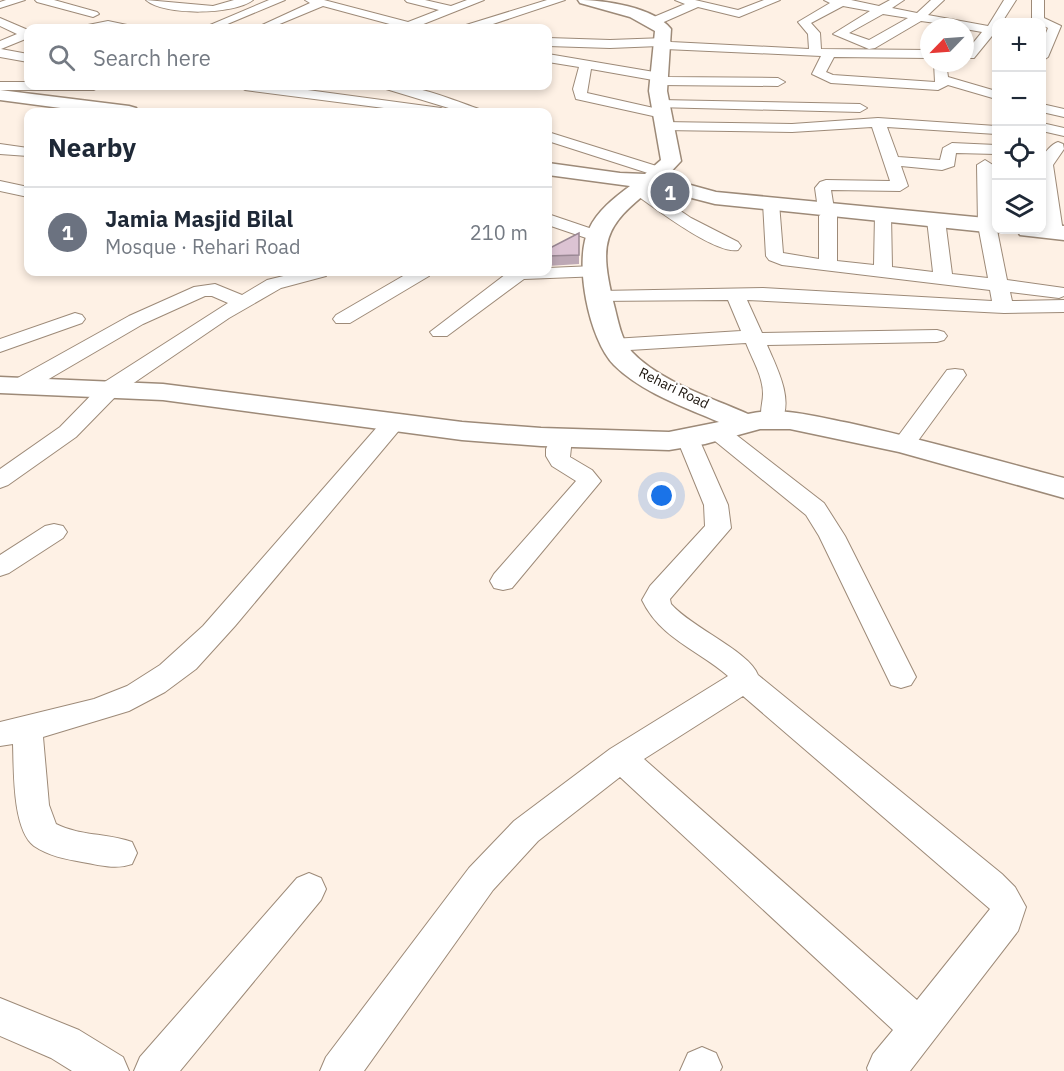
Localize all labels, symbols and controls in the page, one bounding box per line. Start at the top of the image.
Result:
north arrow [920,18,974,72]
map controls [992,18,1046,234]
button: + [992,18,1046,72]
search box [24,24,552,90]
icon: search [45,41,78,74]
text: Search here [93,43,211,72]
button: − [992,72,1046,126]
button: locate [992,126,1046,180]
text: Nearby [48,130,136,164]
pin: 1 [650,170,690,214]
button: layers [992,180,1046,234]
text: Jamia Masjid Bilal [105,204,293,233]
text: 1 [62,219,74,246]
text: 210 m [470,219,528,246]
text: Mosque · Rehari Road [105,233,301,260]
street label: Rehari Road [636,363,712,413]
your location [647,481,676,510]

